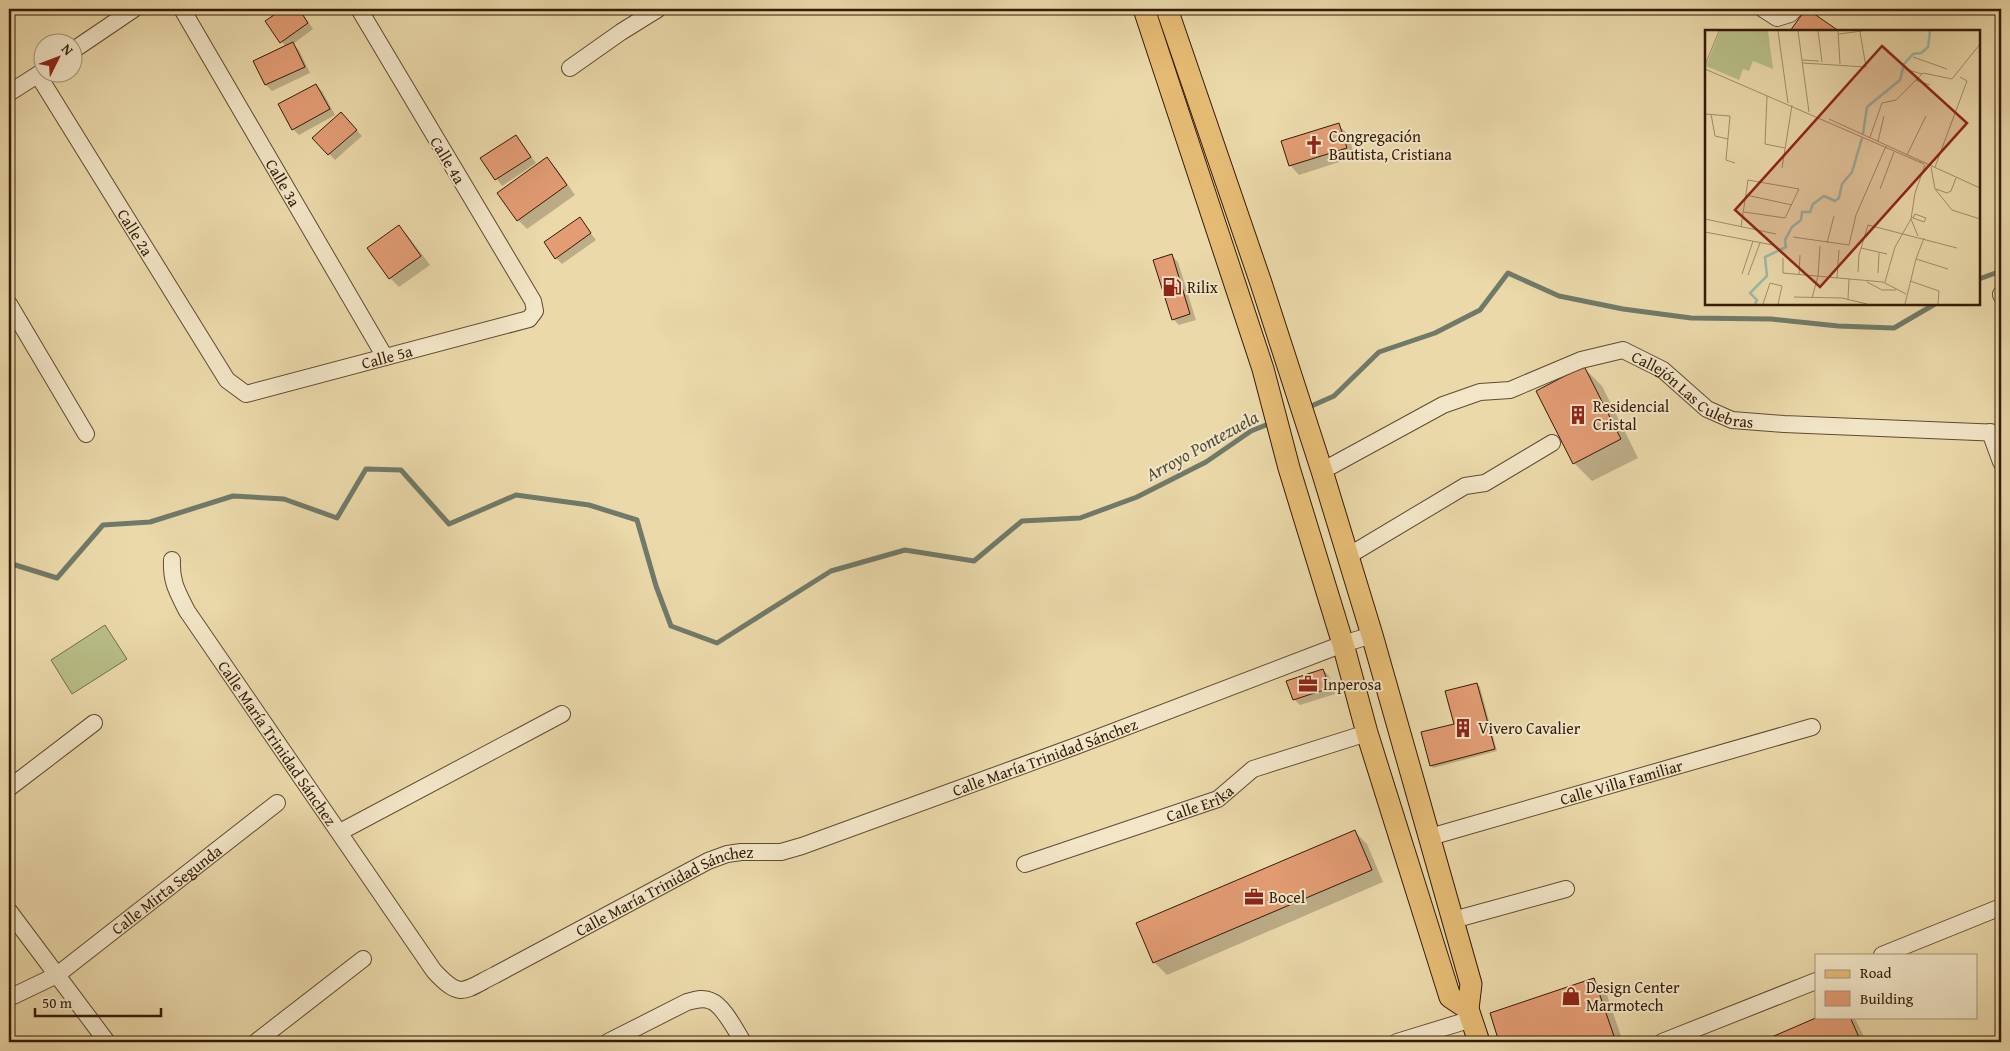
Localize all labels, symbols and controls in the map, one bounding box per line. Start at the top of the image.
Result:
inset map [1705,30,1980,305]
north arrow [32,32,82,82]
text: N [57,39,79,60]
place label: Congregación Bautista, Cristiana [1329,124,1452,166]
street label: Calle 4a [424,132,472,189]
church icon: Congregación Bautista, Cristiana [1303,134,1325,156]
street label: Calle 3a [260,154,307,211]
street label: Calle 2a [112,204,159,261]
place label: Rilix [1187,275,1219,299]
fuel station icon: Rilix [1161,276,1183,298]
street label: Calle 5a [359,338,415,375]
street label: Callejón Las Culebras [1628,344,1754,434]
place label: Residencial Cristal [1593,394,1670,436]
water label: Arroyo Pontezuela [1140,403,1264,488]
building icon: Residencial Cristal [1567,404,1589,426]
street label: Calle María Trinidad Sánchez [212,656,343,830]
place label: Inperosa [1323,672,1382,696]
office icon: Inperosa [1297,673,1319,695]
street label: Calle María Trinidad Sánchez [949,712,1141,802]
place label: Vivero Cavalier [1478,716,1581,740]
building icon: Vivero Cavalier [1452,717,1474,739]
street label: Calle Villa Familiar [1557,753,1686,811]
street label: Calle Erika [1163,779,1239,828]
street label: Calle Mirta Segunda [106,838,227,940]
street label: Calle María Trinidad Sánchez [571,840,753,942]
place label: Bocel [1269,885,1306,909]
office icon: Bocel [1243,886,1265,908]
legend [1815,954,1978,1018]
text: Road [1860,962,1891,983]
place label: Design Center Marmotech [1586,975,1680,1017]
shop icon: Design Center Marmotech [1560,985,1582,1007]
scale bar [35,986,161,1018]
text: Building [1860,988,1914,1009]
text: 50 m [42,992,73,1013]

